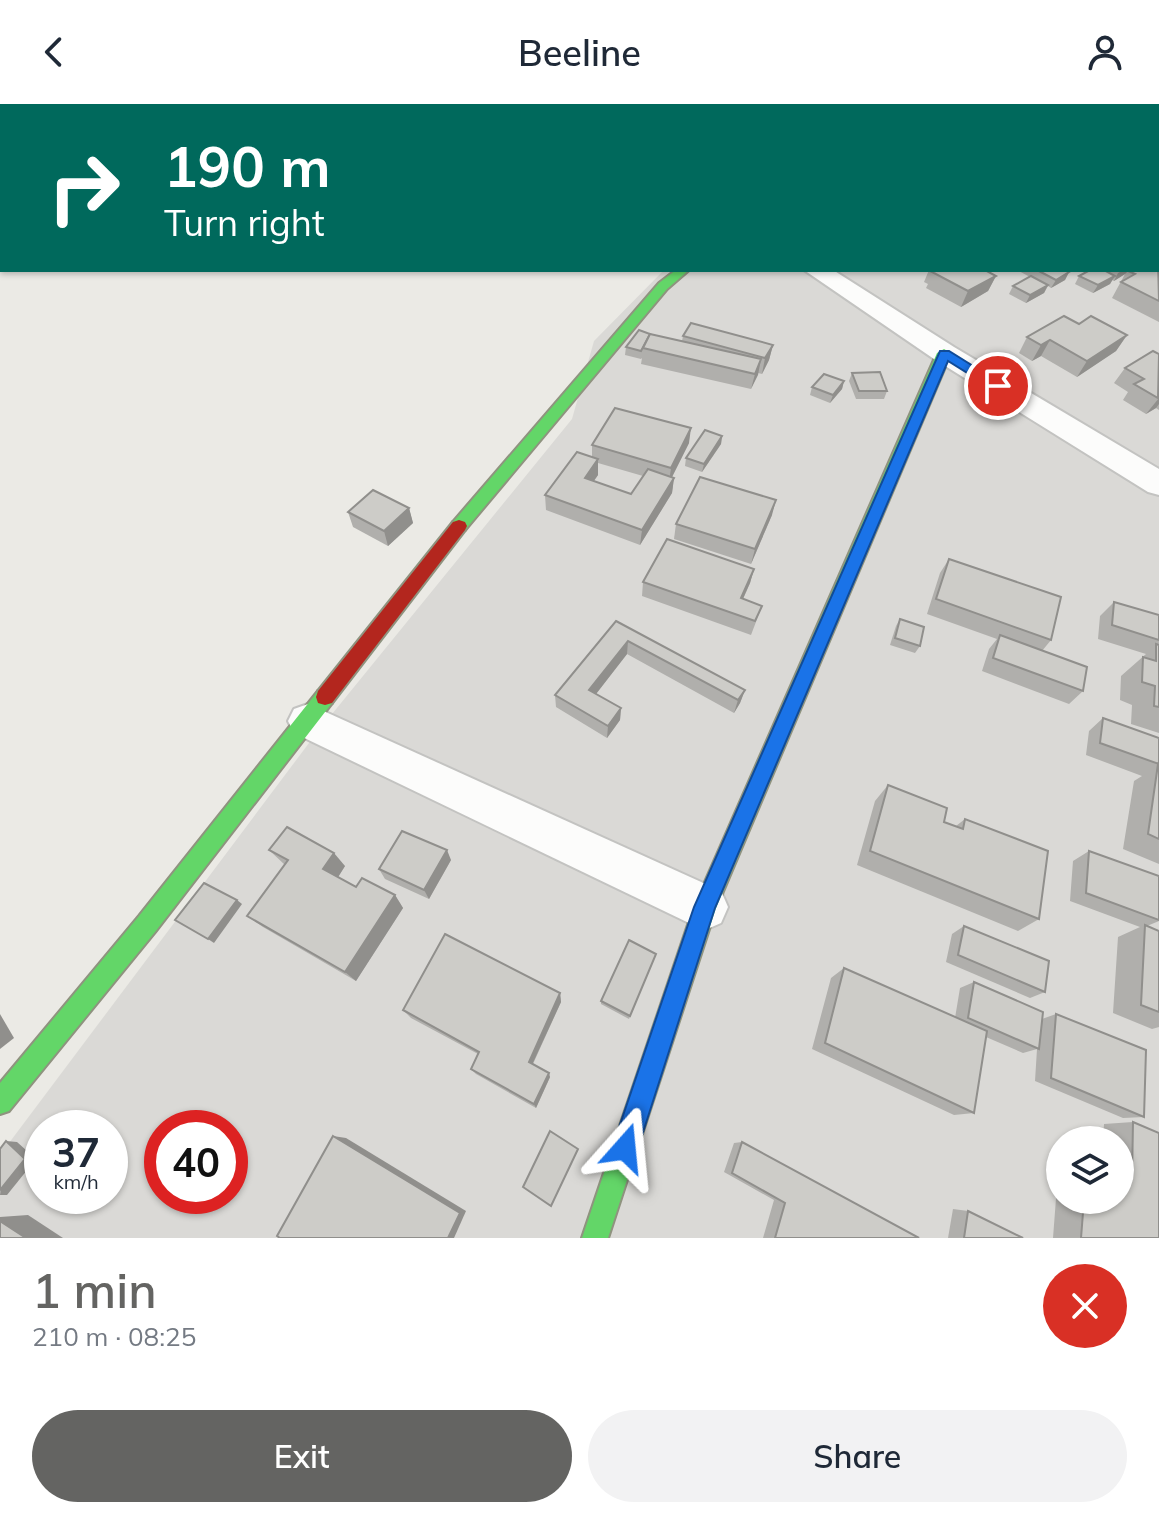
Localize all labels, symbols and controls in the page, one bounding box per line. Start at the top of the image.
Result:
icon: back [32,30,76,74]
text: Beeline [518,30,641,75]
icon: person [1083,30,1127,74]
text: 190 m [164,131,331,201]
icon: right [32,136,136,240]
text: Turn right [164,200,325,245]
pin [964,352,1032,420]
icon: arrive [976,364,1020,408]
position arrow [583,1106,667,1190]
speed limit sign: 40 [144,1110,248,1214]
map controls [1046,1126,1134,1214]
button: layers [1046,1126,1134,1214]
text: 37 [52,1127,100,1177]
text: km/h [53,1169,99,1194]
text: 1 min [32,1260,157,1320]
button: close [1043,1264,1127,1348]
text: 210 m · 08:25 [32,1320,196,1353]
button: Exit [32,1410,572,1502]
button: Share [588,1410,1127,1502]

